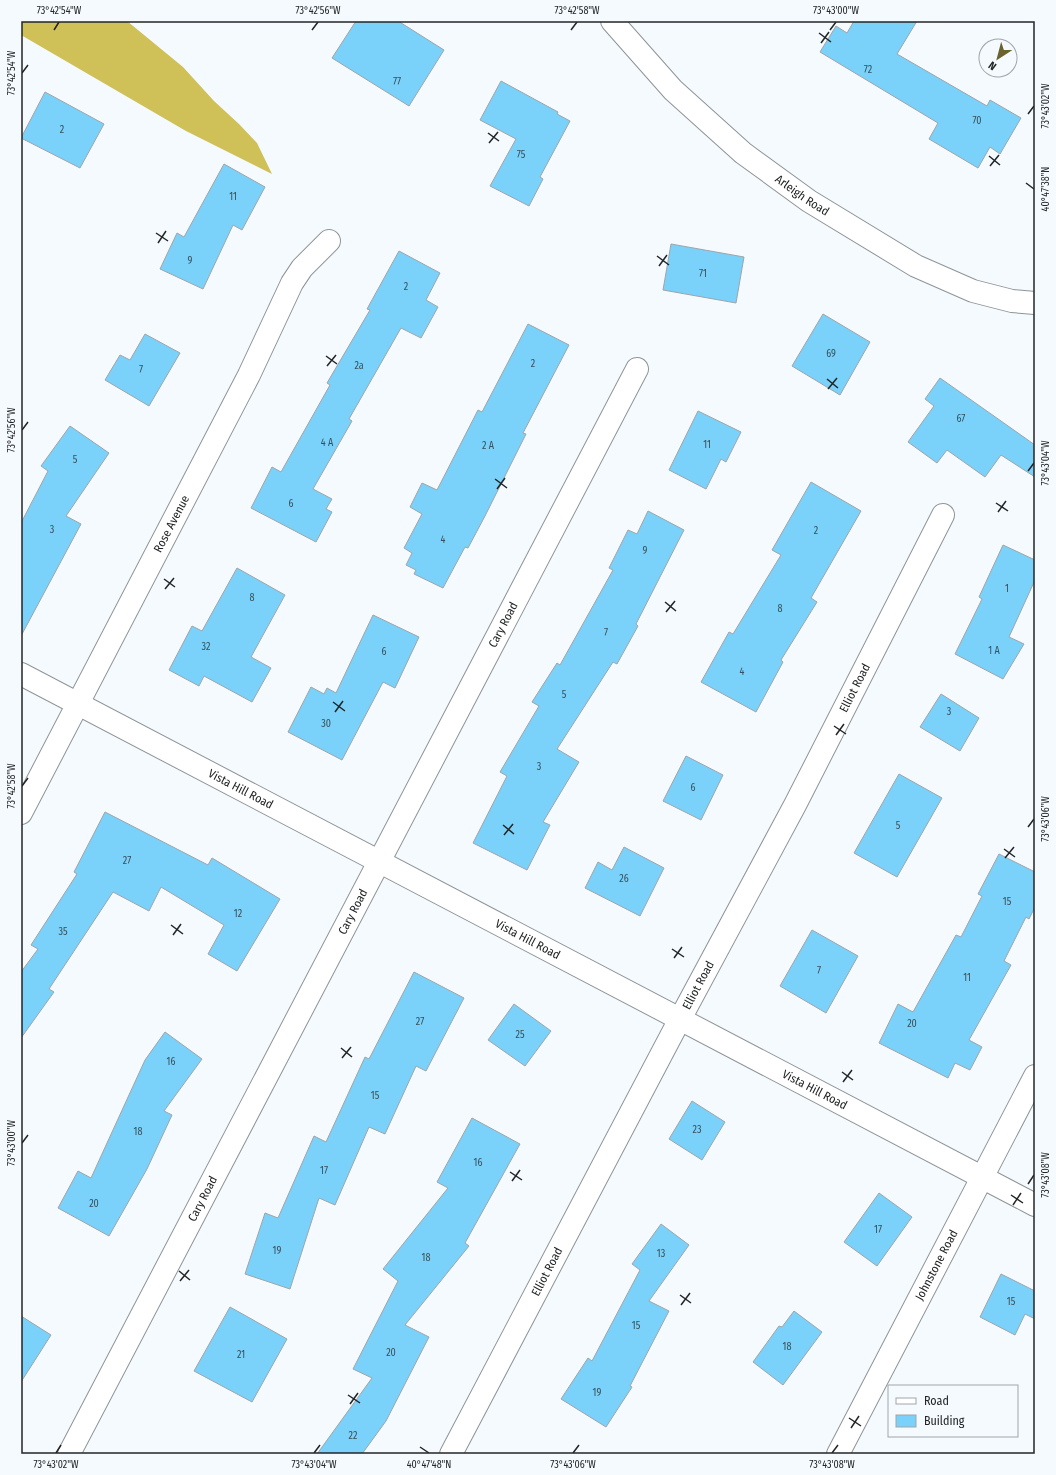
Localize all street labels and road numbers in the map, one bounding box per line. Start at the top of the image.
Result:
street label: Arleigh Road [773,172,832,219]
street label: Rose Avenue [151,493,192,555]
street label: Cary Road [486,600,521,650]
street label: Elliot Road [836,661,873,715]
street label: Vista Hill Road [206,766,275,812]
street label: Cary Road [335,887,370,937]
street label: Vista Hill Road [493,917,563,962]
street label: Elliot Road [679,959,717,1012]
street label: Vista Hill Road [780,1067,850,1112]
street label: Cary Road [185,1174,220,1224]
street label: Johnstone Road [912,1228,961,1303]
street label: Elliot Road [528,1245,565,1298]

